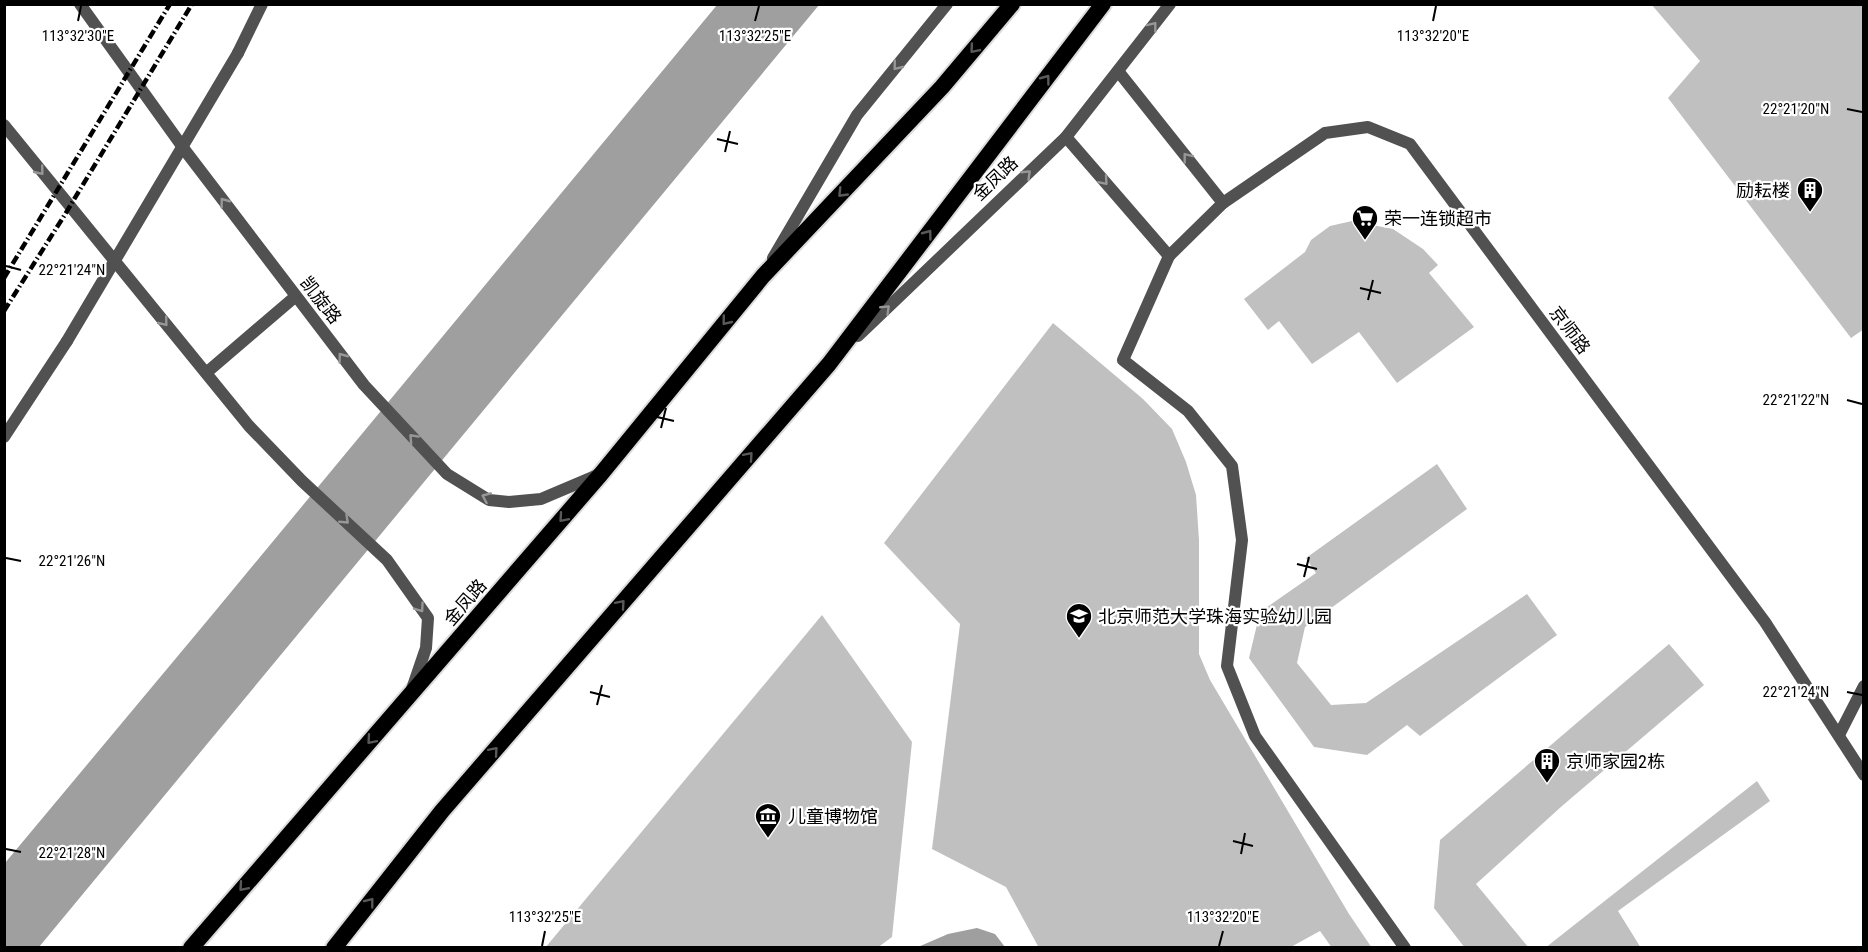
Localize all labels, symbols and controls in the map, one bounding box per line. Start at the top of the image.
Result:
one-way arrow [1146,22,1157,33]
text: 113°32'30"E [42,27,114,45]
text: 113°32'25"E [719,27,791,45]
text: 113°32'20"E [1397,27,1469,45]
one-way arrow [970,42,981,53]
one-way arrow [893,59,904,70]
one-way arrow [1039,74,1050,85]
text: 22°21'20"N [1763,100,1829,118]
street label: 金凤路 [968,152,1022,204]
one-way arrow [1183,153,1194,164]
one-way arrow [33,164,44,175]
one-way arrow [1021,170,1031,181]
one-way arrow [1097,174,1108,185]
building icon: 励耘楼 [1795,175,1825,213]
place label: 励耘楼 [1736,180,1790,201]
one-way arrow [838,186,849,196]
one-way arrow [220,197,231,208]
supermarket icon: 荣一连锁超市 [1350,203,1380,241]
place label: 荣一连锁超市 [1384,208,1492,229]
one-way arrow [921,229,932,240]
text: 22°21'24"N [39,261,105,279]
street label: 凯旋路 [296,272,346,328]
street label: 京师路 [1545,302,1595,358]
one-way arrow [880,305,890,316]
one-way arrow [722,314,733,325]
one-way arrow [157,315,168,326]
one-way arrow [339,352,350,363]
text: 22°21'22"N [1763,391,1829,409]
one-way arrow [409,434,420,445]
one-way arrow [742,452,753,463]
one-way arrow [481,492,492,504]
one-way arrow [559,511,570,522]
one-way arrow [338,513,349,524]
text: 22°21'26"N [39,552,105,570]
street label: 金凤路 [439,575,491,629]
one-way arrow [614,600,625,610]
school or university icon: 北京师范大学珠海实验幼儿园 [1064,601,1094,639]
one-way arrow [413,602,425,612]
place label: 北京师范大学珠海实验幼儿园 [1098,606,1332,627]
text: 22°21'24"N [1763,683,1829,701]
one-way arrow [367,733,378,744]
building icon: 京师家园2栋 [1532,746,1562,784]
one-way arrow [487,747,498,758]
place label: 京师家园2栋 [1566,751,1665,772]
museum icon: 儿童博物馆 [753,801,783,839]
place label: 儿童博物馆 [788,806,878,827]
text: 22°21'28"N [39,844,105,862]
one-way arrow [239,880,250,891]
one-way arrow [362,897,373,908]
text: 113°32'25"E [509,908,581,926]
text: 113°32'20"E [1187,908,1259,926]

